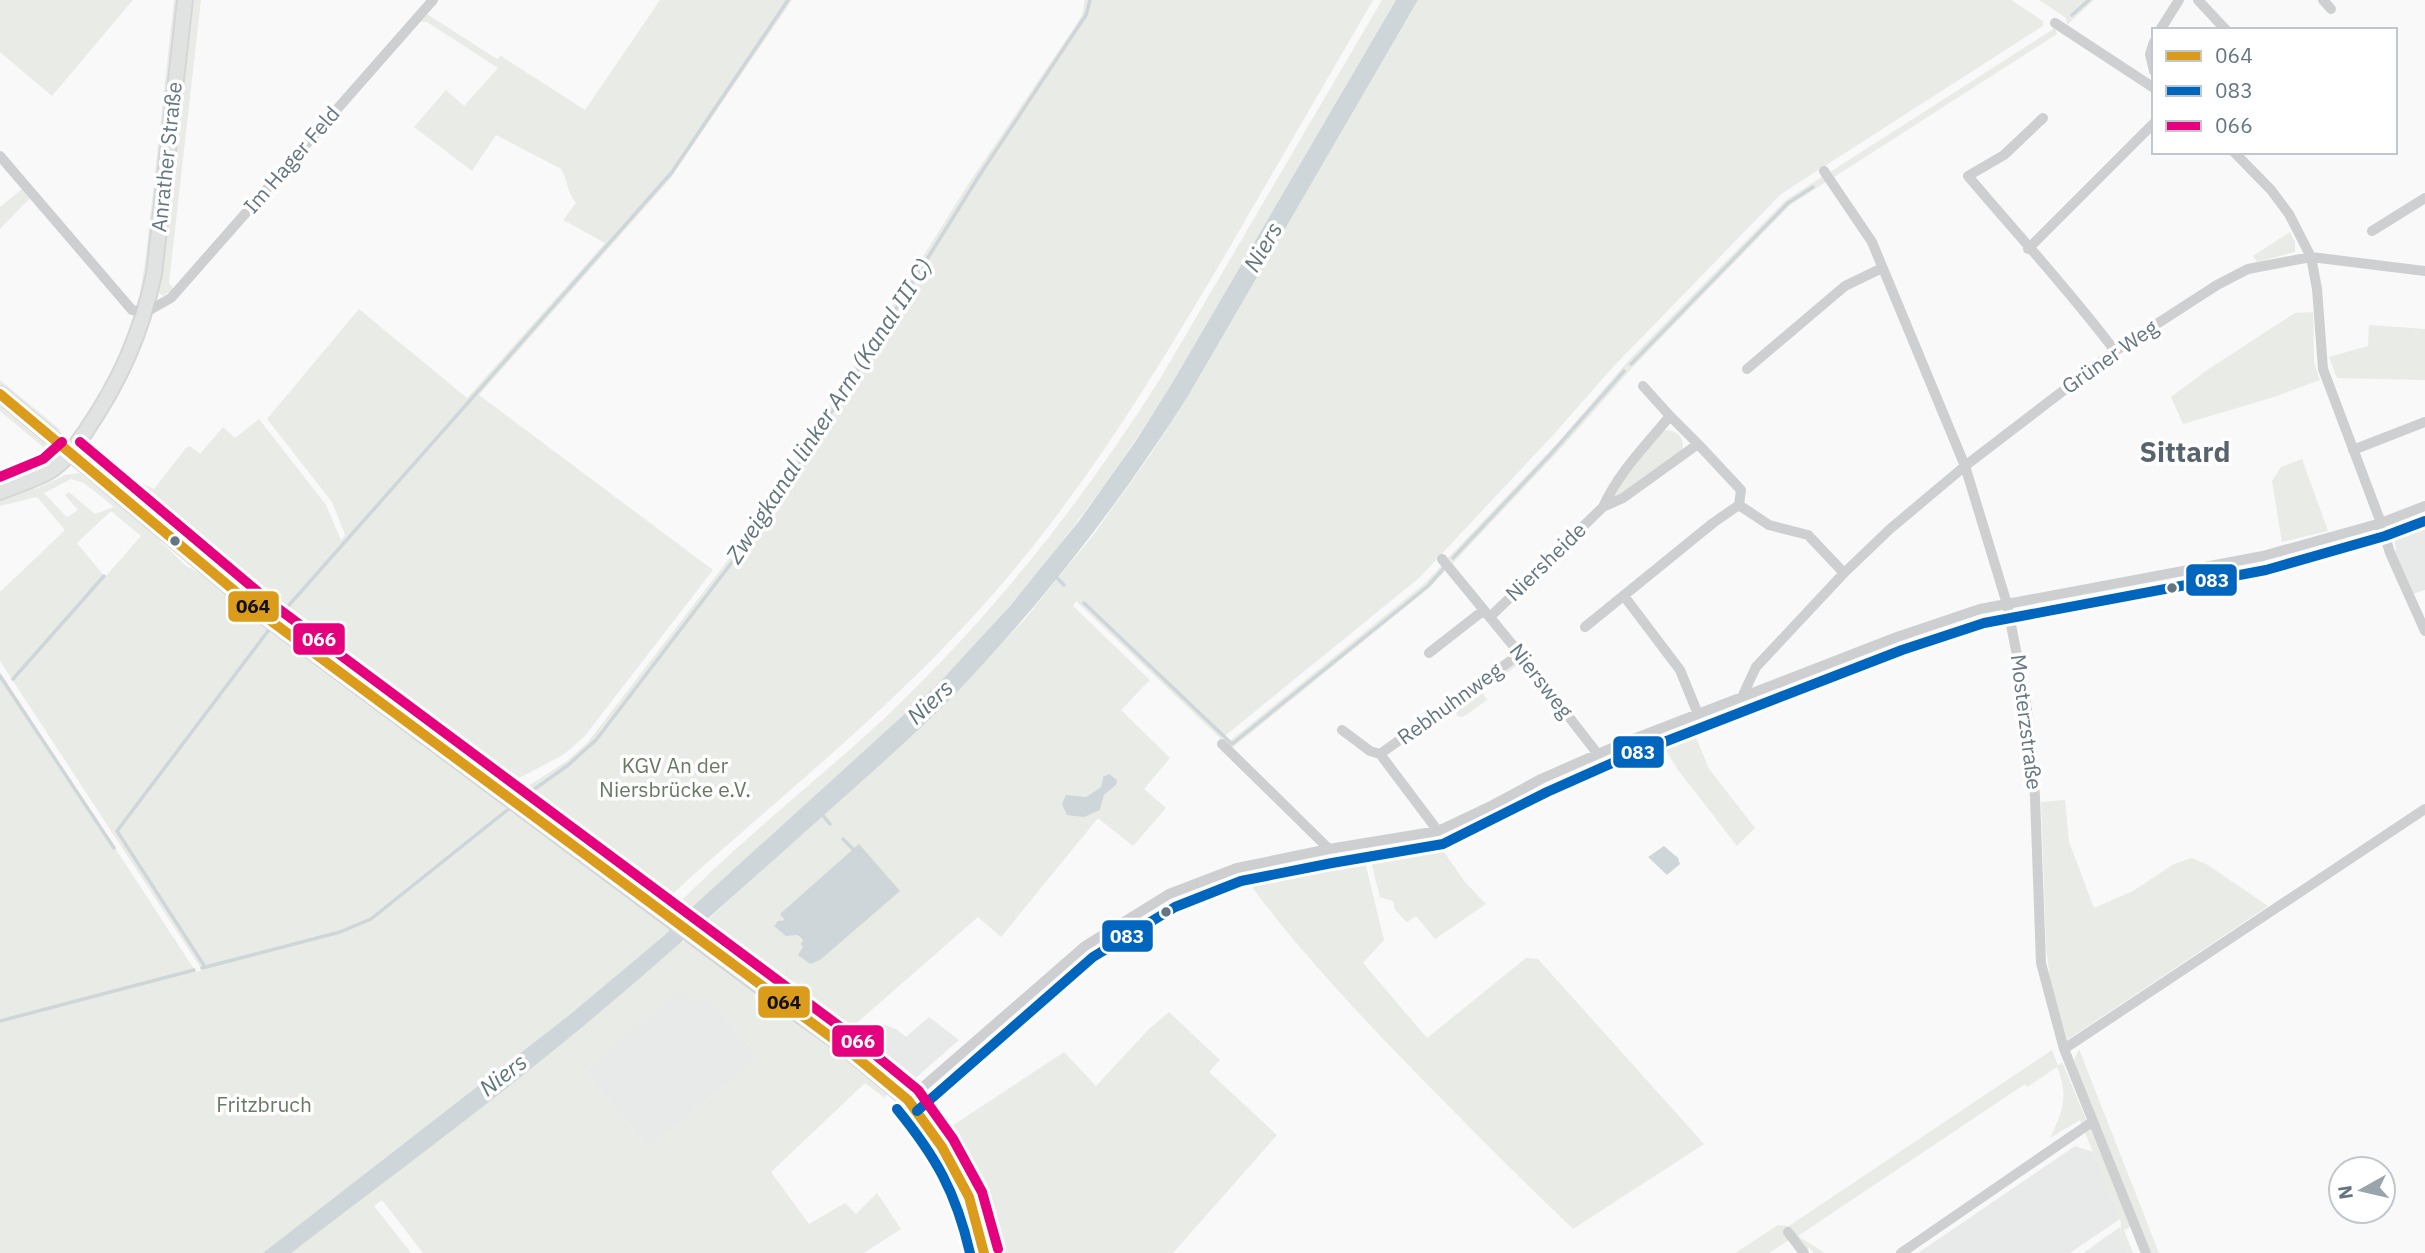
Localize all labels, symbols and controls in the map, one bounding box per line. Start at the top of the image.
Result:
legend [2152,28,2397,154]
text: 064 [2215,41,2253,69]
text: 083 [2215,76,2253,104]
street label: Anrather Straße [144,80,188,233]
street label: Im Hager Feld [237,100,346,219]
text: 066 [2215,111,2253,139]
water label: Niers [1236,216,1288,277]
water label: Zweigkanal linker Arm (Kanal III C) [718,252,938,569]
street label: Grüner Weg [2056,313,2163,400]
district label: Sittard [2140,433,2230,470]
street label: Niersheide [1499,516,1592,607]
unlabelled marker [168,534,182,548]
line badge: 083 [2185,563,2238,597]
text: 083 [2195,568,2229,592]
unlabelled marker [2165,581,2179,595]
line badge: 064 [227,590,280,623]
text: 064 [236,594,270,618]
line badge: 066 [292,622,346,656]
text: 066 [302,627,336,651]
street label: Niersweg [1504,637,1580,724]
street label: Mosterzstraße [2005,652,2049,791]
street label: Rebhuhnweg [1391,656,1507,751]
water label: Niers [900,672,959,730]
line badge: 083 [1612,735,1665,769]
text: 083 [1621,740,1655,764]
park label: KGV An der Niersbrücke e.V. [599,751,751,803]
unlabelled marker [1159,905,1173,919]
line badge: 083 [1101,919,1154,953]
text: 083 [1110,924,1144,948]
line badge: 064 [757,985,811,1019]
text: 064 [767,990,801,1014]
line badge: 066 [831,1024,885,1058]
text: 066 [841,1029,875,1053]
water label: Niers [472,1046,532,1102]
park label: Fritzbruch [216,1090,312,1118]
north arrow [2327,1155,2397,1225]
text: N [2332,1184,2358,1201]

